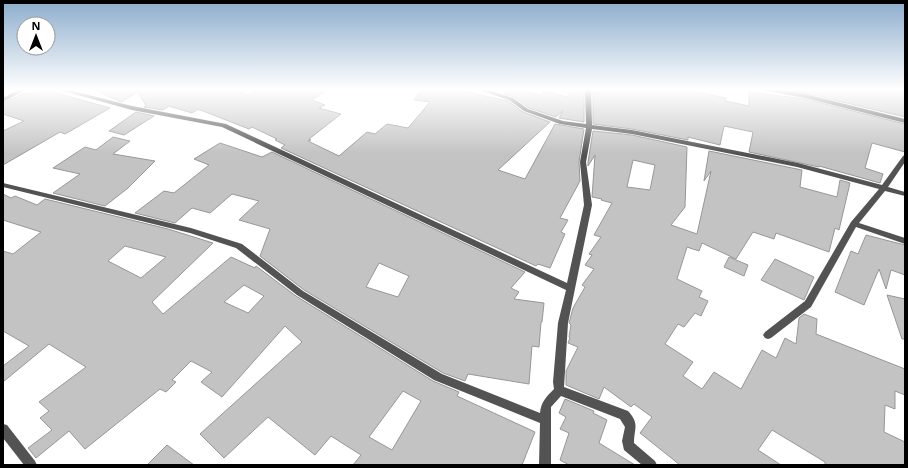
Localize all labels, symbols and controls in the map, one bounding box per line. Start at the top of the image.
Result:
north arrow [16,16,56,56]
text: N [32,18,40,33]

